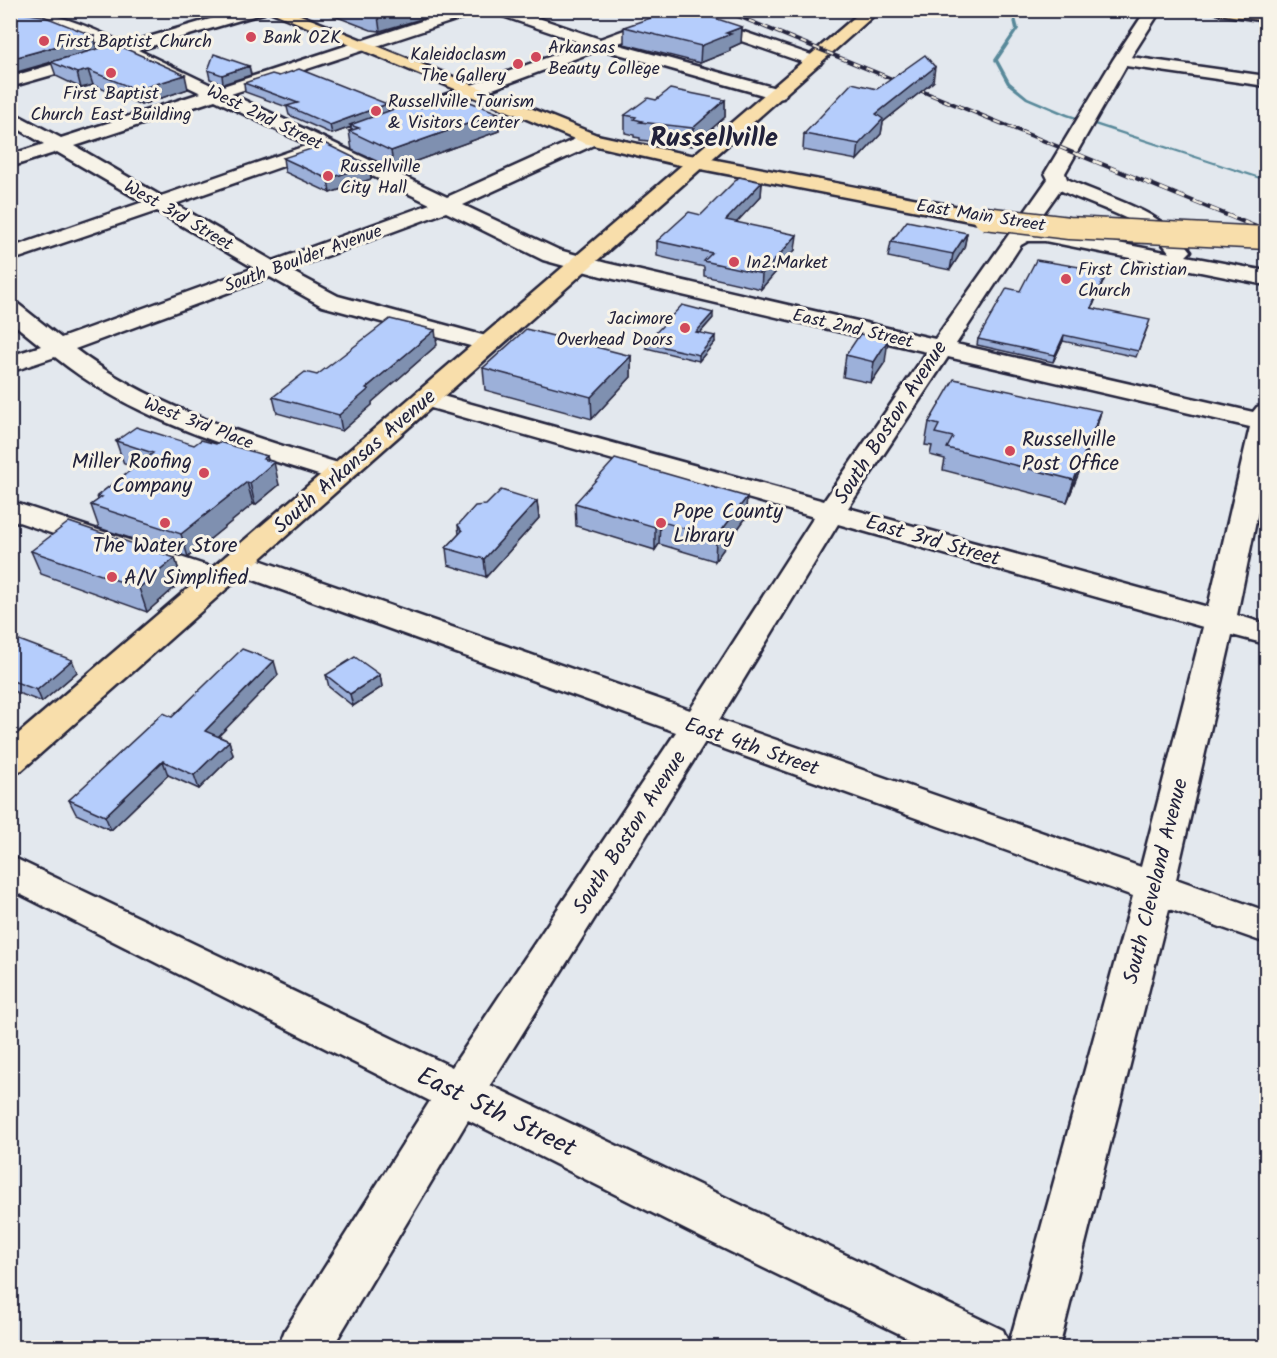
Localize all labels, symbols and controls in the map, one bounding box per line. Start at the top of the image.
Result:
place label: Bank OZK [263,24,341,53]
place label: First Baptist Church [56,28,212,57]
marker: Bank OZK [244,30,258,44]
marker: First Baptist Church [37,34,51,48]
place label: Arkansas Beauty College [548,34,660,84]
place label: Kaleidoclasm The Gallery [410,41,507,91]
marker: Arkansas Beauty College [529,50,543,64]
marker: Kaleidoclasm The Gallery [511,57,525,71]
marker: First Baptist Church East Building [104,66,118,80]
street label: West 2nd Street [201,78,328,159]
place label: First Baptist Church East Building [31,80,191,130]
place label: Russellville Tourism & Visitors Center [388,88,534,138]
marker: Russellville Tourism & Visitors Center [369,104,383,118]
district label: Russellville [650,117,778,160]
place label: Russellville City Hall [340,153,420,203]
marker: Russellville City Hall [321,169,335,183]
street label: West 3rd Street [118,173,239,260]
street label: East Main Street [914,192,1048,241]
street label: South Boulder Avenue [220,217,387,301]
place label: In2.Market [746,249,829,278]
marker: In2.Market [727,255,741,269]
place label: First Christian Church [1078,256,1187,306]
marker: First Christian Church [1059,272,1073,286]
street label: East 2nd Street [790,302,917,358]
place label: Jacimore Overhead Doors [556,305,673,355]
marker: Jacimore Overhead Doors [678,321,692,335]
street label: South Boston Avenue [826,334,957,511]
street label: South Arkansas Avenue [266,381,444,543]
street label: West 3rd Place [139,390,257,459]
place label: Russellville Post Office [1022,424,1120,481]
marker: Russellville Post Office [1003,444,1017,458]
place label: Miller Roofing Company [72,446,192,503]
marker: Miller Roofing Company [197,466,211,480]
place label: Pope County Library [673,496,783,553]
street label: East 3rd Street [861,506,1005,577]
marker: The Water Store [158,516,172,530]
marker: Pope County Library [654,516,668,530]
place label: The Water Store [93,530,238,563]
place label: A/V Simplified [124,562,248,595]
marker: A/V Simplified [105,570,119,584]
street label: East 4th Street [680,709,824,786]
street label: South Boston Avenue [565,744,696,921]
street label: South Cleveland Avenue [1115,774,1198,988]
street label: East 5th Street [409,1056,584,1170]

